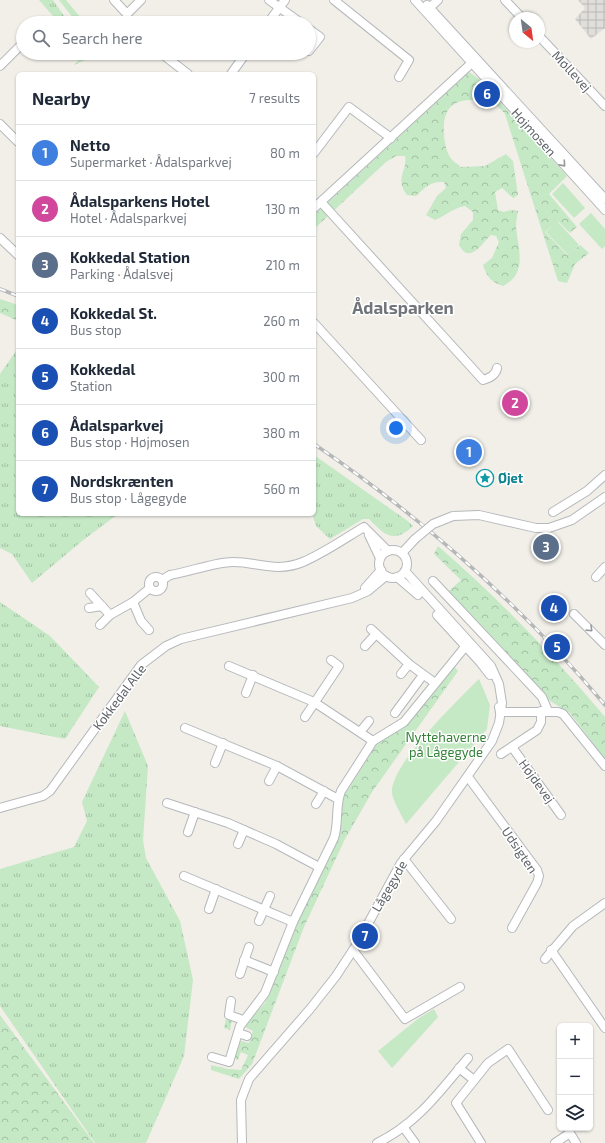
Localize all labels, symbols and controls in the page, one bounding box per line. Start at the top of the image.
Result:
north arrow [509,12,545,48]
search box [16,16,316,60]
icon: search [30,27,52,49]
text: Search here [62,29,143,47]
street label: Møllevej [549,47,595,95]
pin: 6 [474,79,500,109]
text: Nearby [32,88,90,108]
text: 7 results [249,90,300,106]
street label: Højmosen [508,105,560,159]
text: Netto [70,136,110,154]
text: 1 [42,145,48,161]
text: 80 m [270,145,300,161]
text: Supermarket · Ådalsparkvej [70,154,232,170]
one-way arrow [558,159,566,167]
text: Ådalsparkens Hotel [70,192,210,210]
text: 2 [41,201,49,217]
text: 130 m [265,201,300,217]
text: Hotel · Ådalsparkvej [70,210,187,226]
text: Kokkedal Station [70,248,190,266]
text: 3 [41,257,49,273]
text: 210 m [265,257,300,273]
text: Parking · Ådalsvej [70,266,173,282]
district label: Ådalsparken [352,297,454,317]
text: Kokkedal St. [70,304,157,322]
text: 4 [41,313,49,329]
text: 260 m [263,313,300,329]
text: Bus stop [70,322,121,338]
text: Kokkedal [70,360,135,378]
text: 5 [41,369,49,385]
text: 300 m [263,369,300,385]
text: Station [70,378,112,394]
pin: 2 [502,388,528,418]
text: Ådalsparkvej [70,416,164,434]
your location [386,418,406,438]
text: 6 [41,425,49,441]
text: 380 m [263,425,300,441]
text: Bus stop · Højmosen [70,434,190,450]
pin: 1 [456,437,482,467]
place icon: Øjet [475,468,495,488]
place label: Øjet [498,470,524,486]
text: Nordskrænten [70,472,174,490]
text: 7 [42,481,48,497]
text: 560 m [263,481,300,497]
text: Bus stop · Lågegyde [70,490,187,506]
pin: 3 [533,532,559,562]
pin: 4 [541,593,567,623]
one-way arrow [585,625,593,632]
pin: 5 [544,632,570,662]
street label: Kokkedal Alle [89,661,149,733]
park label: Nyttehaverne på Lågegyde [405,729,487,760]
street label: Højdevej [516,756,558,806]
street label: Udsigten [499,824,541,876]
street label: Lågegyde [368,858,410,914]
pin: 7 [352,921,378,951]
map controls [557,1023,593,1131]
button: + [557,1023,593,1059]
button: − [557,1059,593,1095]
button: layers [557,1095,593,1131]

